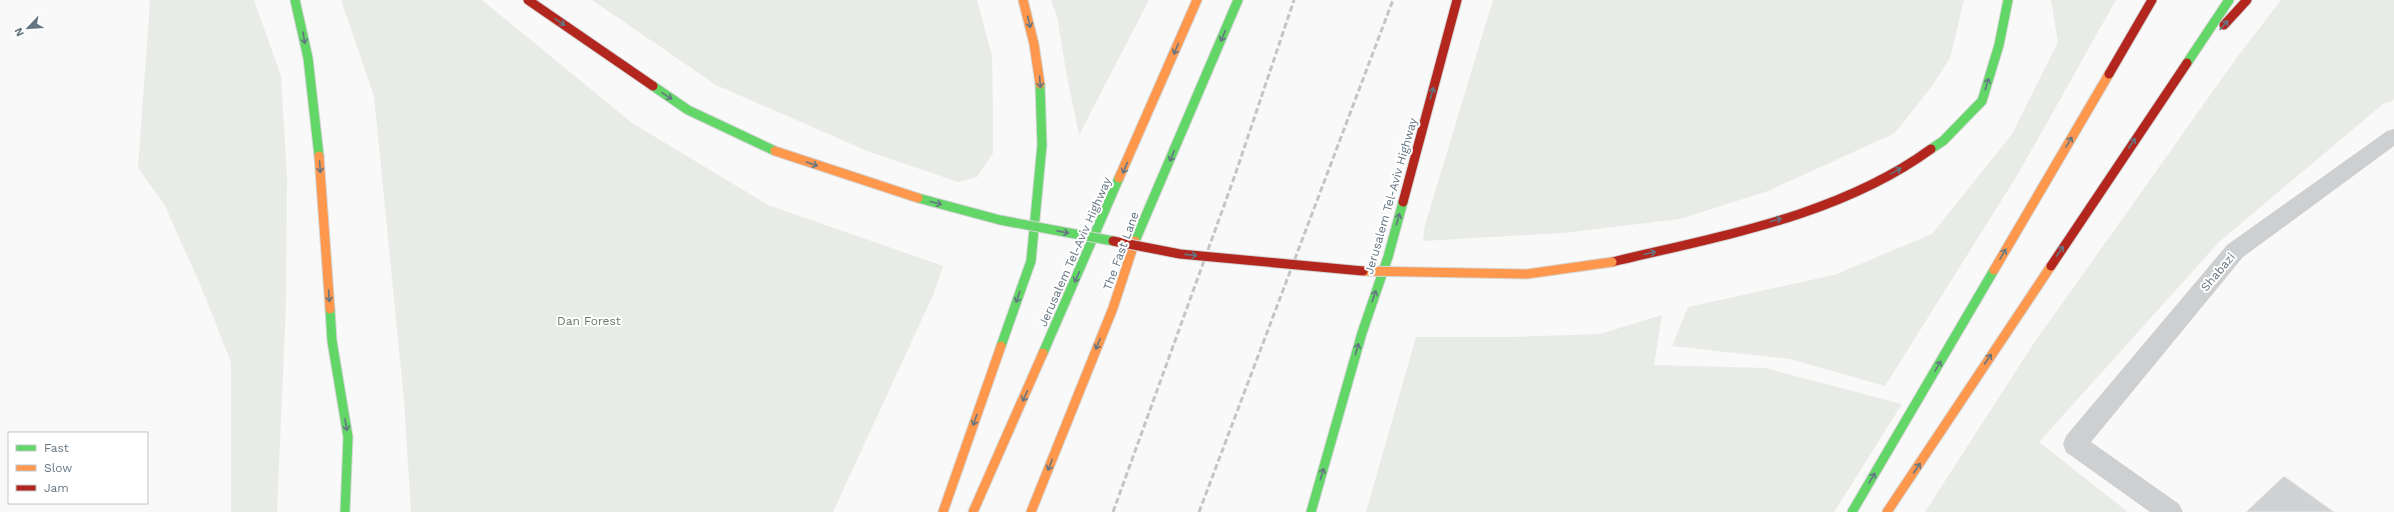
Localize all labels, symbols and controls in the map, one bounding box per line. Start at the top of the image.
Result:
north arrow [8,8,48,48]
one-way arrow [1025,15,1033,28]
one-way arrow [554,18,565,26]
one-way arrow [2220,20,2229,30]
text: N [12,26,27,38]
one-way arrow [1219,29,1226,41]
one-way arrow [300,31,308,44]
one-way arrow [1172,42,1179,54]
one-way arrow [1036,75,1043,88]
one-way arrow [1984,78,1991,91]
one-way arrow [1429,87,1436,100]
one-way arrow [661,92,673,100]
street label: Jerusalem Tel-Aviv Highway [1362,115,1420,276]
one-way arrow [2066,136,2074,148]
one-way arrow [2128,138,2136,149]
one-way arrow [1168,149,1175,161]
one-way arrow [316,160,323,173]
one-way arrow [806,160,818,168]
one-way arrow [1120,162,1128,174]
one-way arrow [1890,167,1902,175]
street label: Jerusalem Tel-Aviv Highway [1036,174,1115,329]
one-way arrow [929,200,942,207]
street label: The Fast Lane [1100,210,1142,292]
one-way arrow [1395,213,1402,226]
one-way arrow [1769,216,1782,223]
one-way arrow [1056,228,1069,236]
one-way arrow [2056,246,2064,257]
one-way arrow [2000,248,2008,260]
one-way arrow [1643,249,1656,256]
street label: Shabazi [2198,250,2238,294]
one-way arrow [1184,252,1197,259]
one-way arrow [1073,270,1081,282]
one-way arrow [325,289,332,302]
one-way arrow [1371,290,1379,302]
one-way arrow [1014,291,1021,304]
park label: Dan Forest [557,314,621,328]
one-way arrow [1094,338,1102,350]
one-way arrow [1354,343,1361,356]
one-way arrow [1984,354,1993,365]
one-way arrow [1934,360,1942,372]
one-way arrow [1021,389,1028,401]
one-way arrow [971,414,978,427]
one-way arrow [342,418,350,431]
legend [8,432,148,504]
text: Fast [44,441,69,455]
one-way arrow [1045,458,1053,470]
text: Slow [44,461,72,475]
one-way arrow [1913,462,1921,474]
one-way arrow [1319,468,1326,481]
one-way arrow [1869,472,1877,484]
text: Jam [44,481,69,495]

